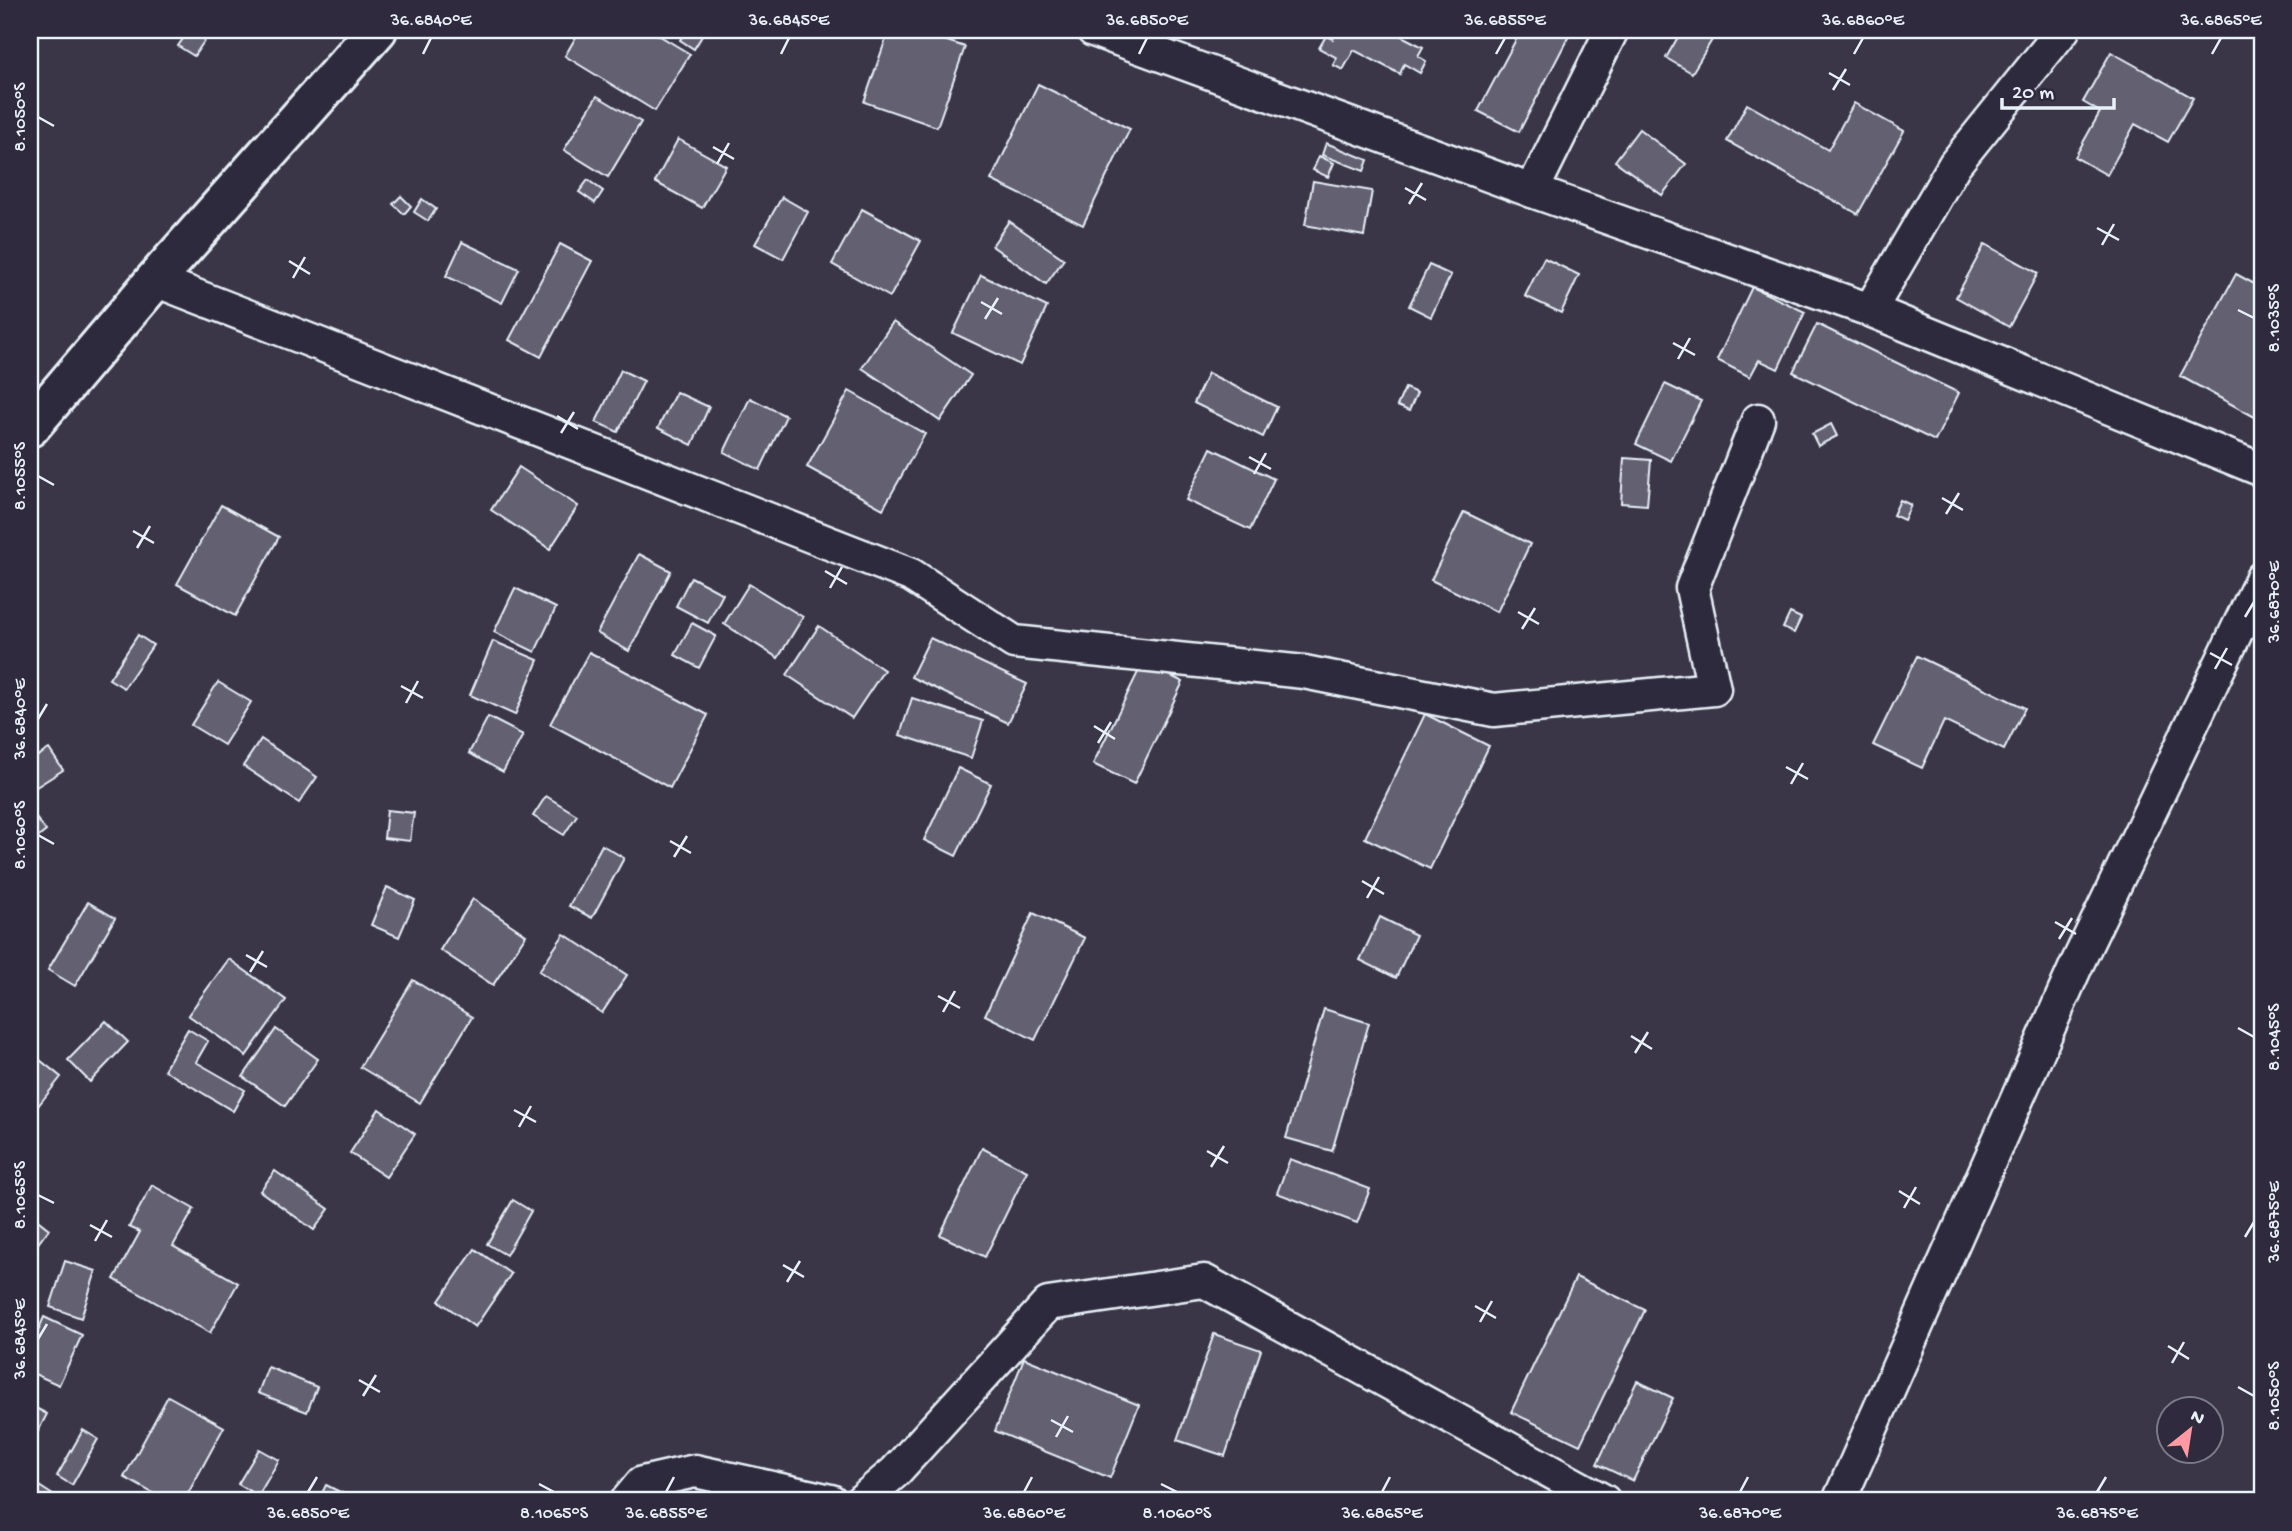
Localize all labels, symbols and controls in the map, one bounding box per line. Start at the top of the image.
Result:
text: 36.6840°E [389,11,472,32]
text: 36.6845°E [748,11,830,32]
text: 36.6850°E [1105,11,1189,32]
text: 36.6855°E [1463,11,1546,32]
text: 36.6860°E [1821,11,1905,32]
text: 36.6865°E [2179,11,2262,32]
scale bar [2002,66,2114,110]
text: 8.1050°S [11,82,32,152]
text: 20 m [2012,82,2054,107]
text: 8.1035°S [2265,283,2286,352]
text: 8.1055°S [11,441,32,510]
text: 36.6870°E [2265,560,2286,644]
text: 36.6840°E [11,678,32,761]
text: 8.1060°S [11,800,32,869]
text: 8.1045°S [2265,1003,2286,1071]
text: 8.1065°S [11,1160,32,1229]
text: 36.6875°E [2265,1181,2286,1264]
text: 36.6845°E [11,1298,32,1380]
text: 8.1050°S [2265,1361,2286,1431]
north arrow [2156,1394,2226,1464]
text: N [2186,1405,2208,1431]
text: 36.6850°E [266,1504,350,1525]
text: 8.1065°S [520,1504,589,1525]
text: 36.6855°E [624,1504,707,1525]
text: 36.6860°E [982,1504,1066,1525]
text: 8.1060°S [1143,1504,1212,1525]
text: 36.6865°E [1340,1504,1423,1525]
text: 36.6870°E [1698,1504,1782,1525]
text: 36.6875°E [2055,1504,2138,1525]

